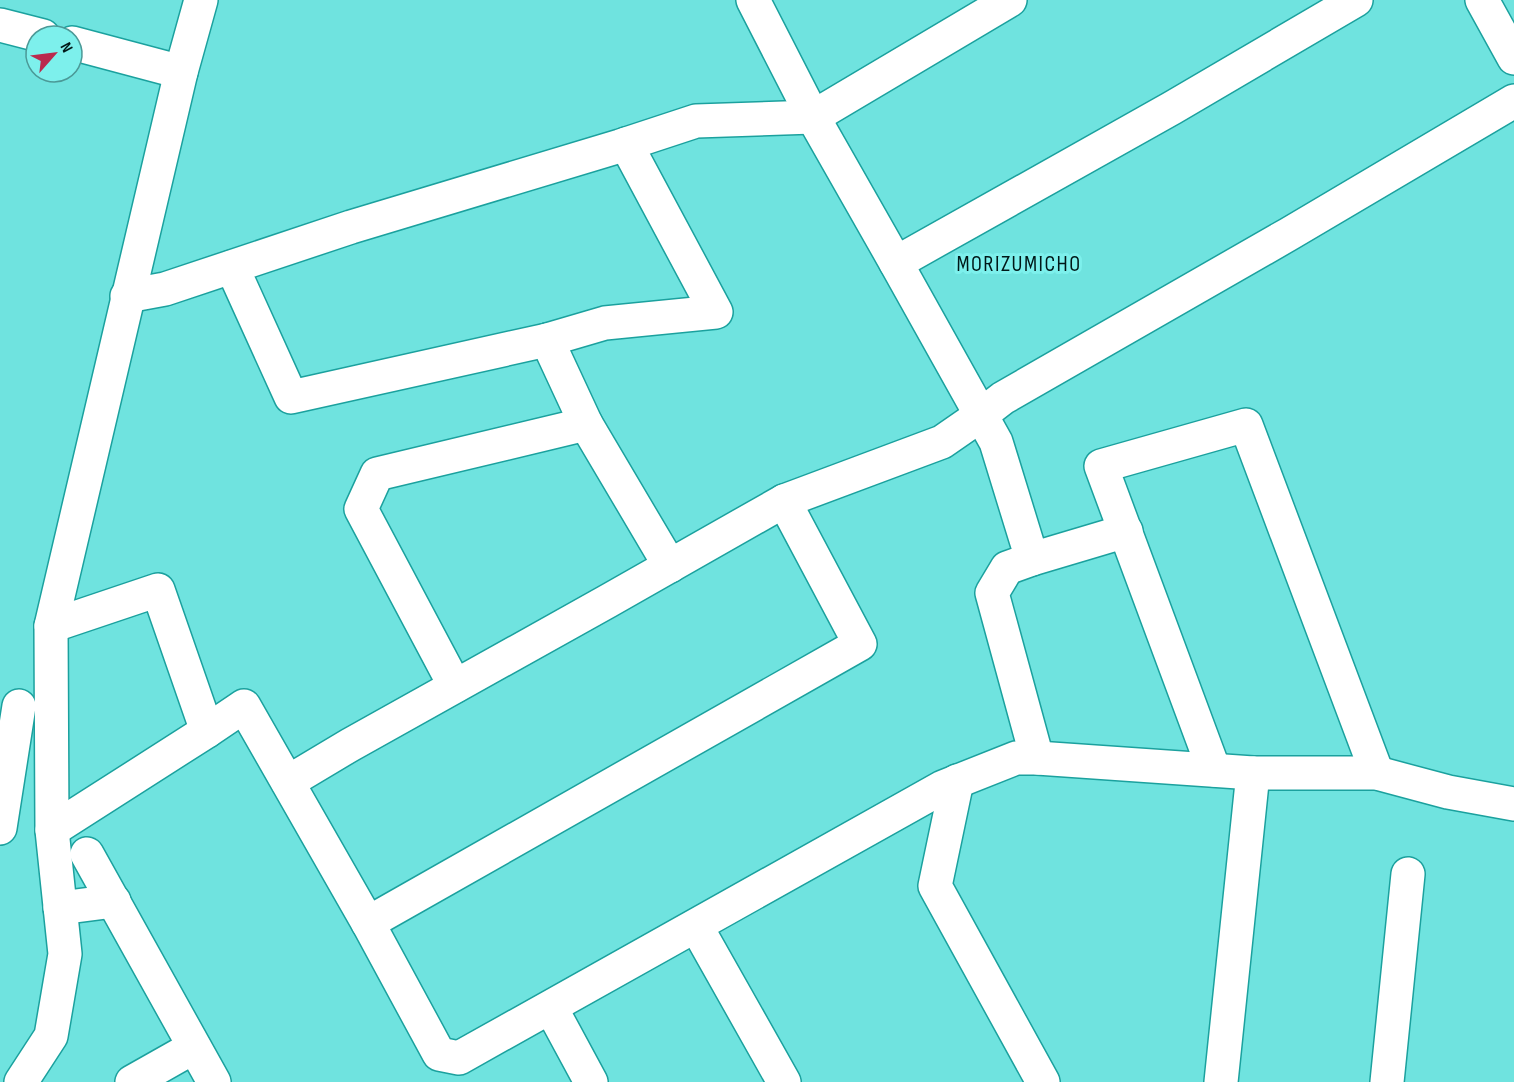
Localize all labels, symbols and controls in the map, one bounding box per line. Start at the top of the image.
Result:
north arrow [24,24,84,84]
text: N [56,39,76,56]
district label: MORIZUMICHO [956,251,1082,278]

